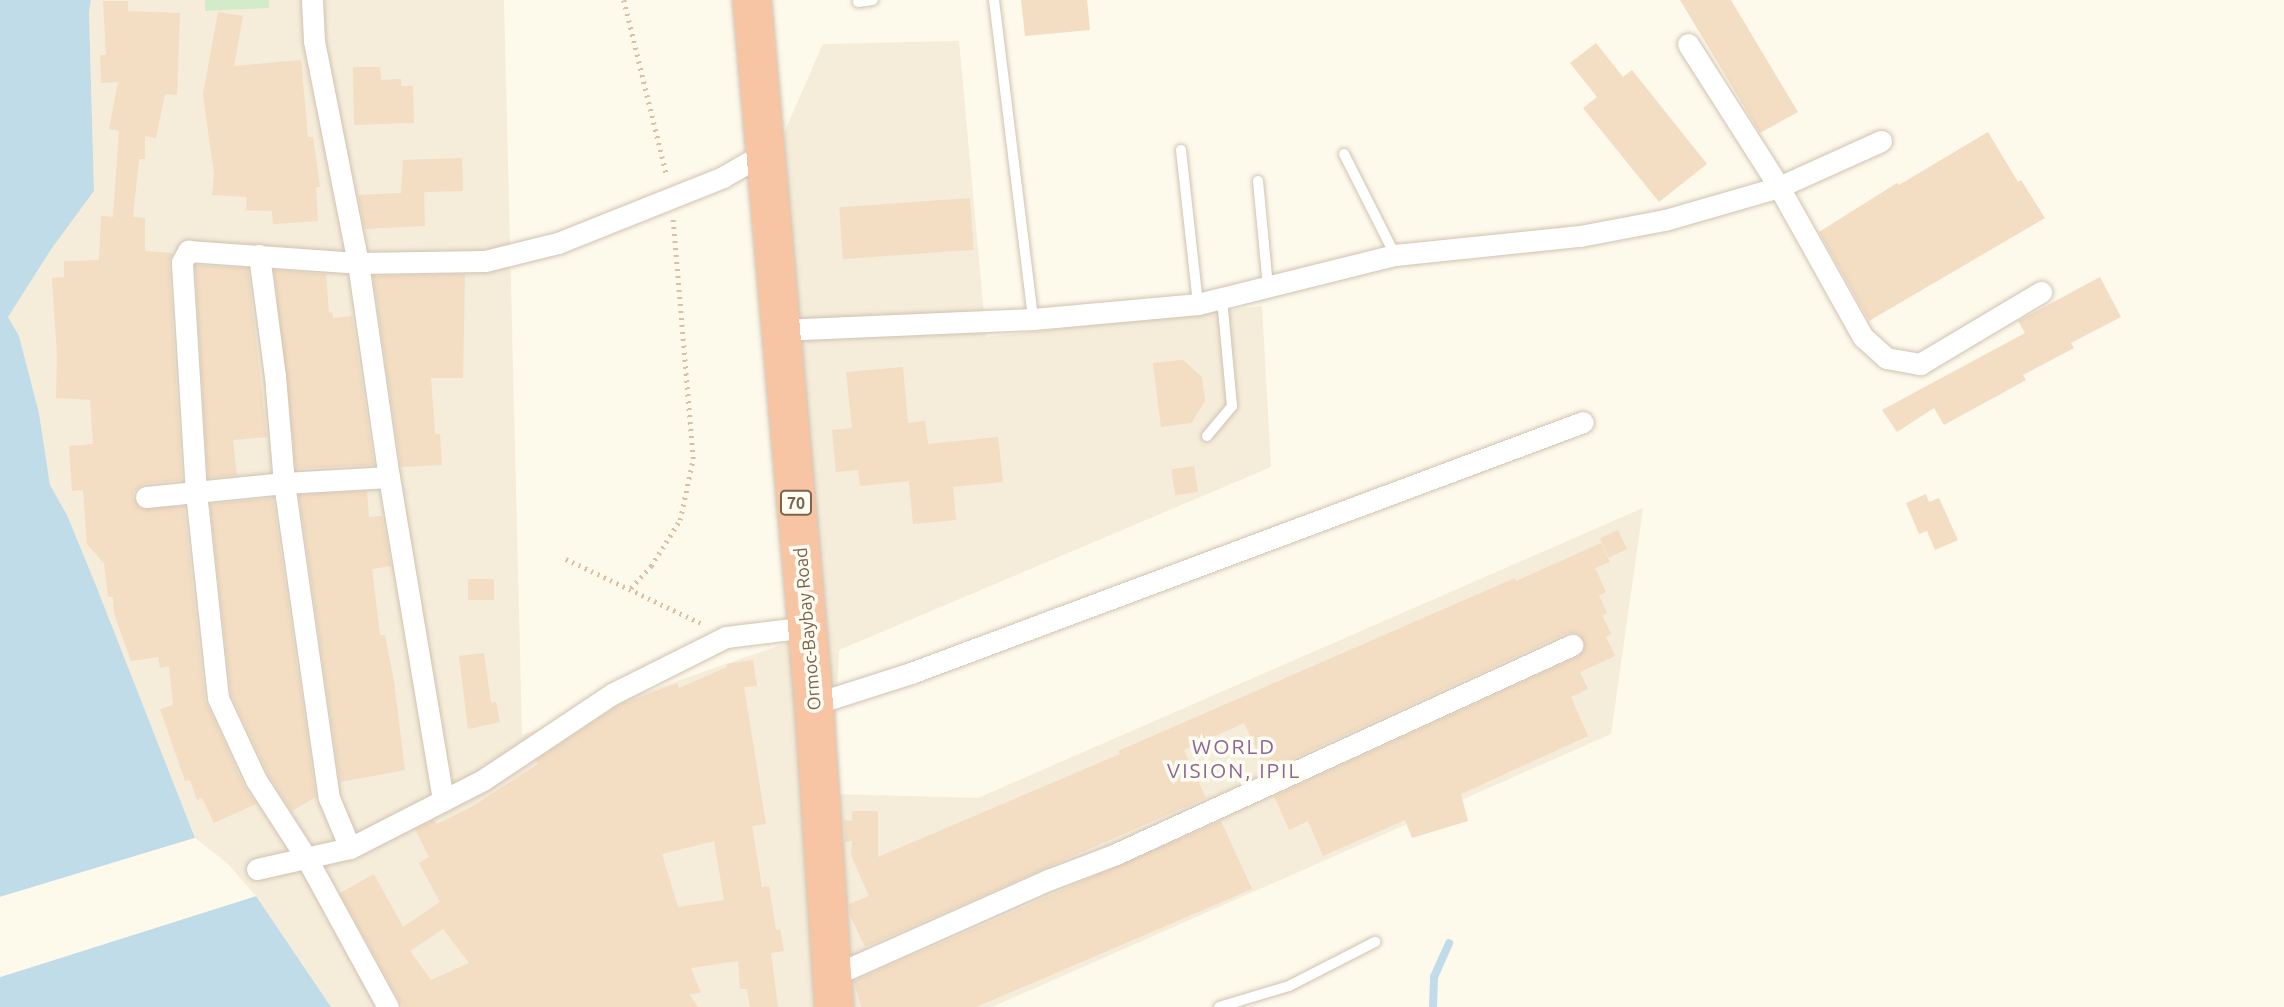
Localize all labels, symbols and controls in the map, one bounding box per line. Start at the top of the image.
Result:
road number: 70 [778,490,814,516]
street label: Ormoc-Baybay Road [789,547,825,711]
district label: WORLD VISION, IPIL [1168,733,1300,783]

